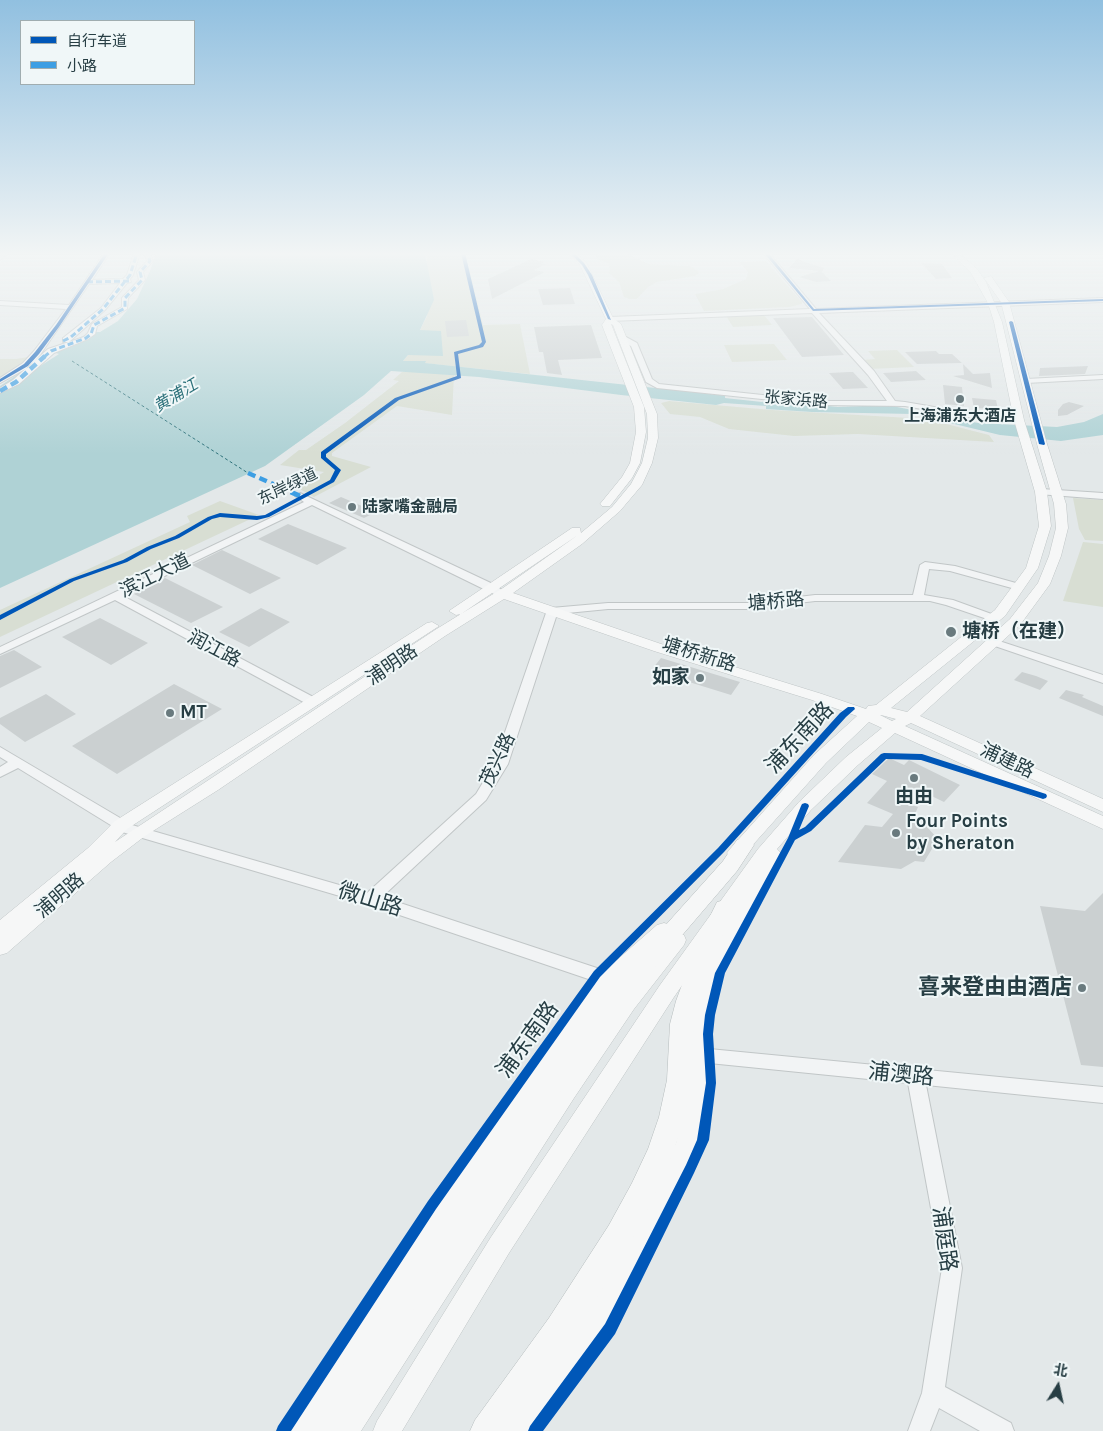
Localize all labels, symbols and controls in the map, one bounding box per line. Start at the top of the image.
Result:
legend [20,20,195,85]
text: 自行车道 [67,32,127,50]
text: 小路 [67,57,97,75]
water label: 黄浦江 [150,375,202,417]
street label: 张家浜路 [763,388,829,412]
marker: 上海浦东大酒店 [954,393,966,405]
place label: 上海浦东大酒店 [904,406,1016,426]
street label: 东岸绿道 [255,464,321,510]
place label: 陆家嘴金融局 [362,497,458,517]
marker: 陆家嘴金融局 [346,501,358,513]
street label: 滨江大道 [116,549,194,603]
street label: 塘桥路 [747,588,805,616]
place label: 塘桥（在建） [962,621,1076,643]
marker: 塘桥（在建） [944,625,958,639]
street label: 润江路 [183,626,245,672]
street label: 塘桥新路 [659,633,739,677]
street label: 浦明路 [362,640,422,690]
place label: 如家 [652,667,690,689]
marker: 如家 [694,672,706,684]
street label: 浦东南路 [760,697,840,779]
place label: MT [180,702,207,724]
marker: MT [164,707,176,719]
street label: 茂兴路 [476,729,520,791]
street label: 浦建路 [976,739,1038,783]
marker: 由由 [908,772,920,784]
place label: 由由 [895,786,933,808]
place label: Four Points by Sheraton [906,811,1015,855]
marker: Four Points by Sheraton [890,827,902,839]
street label: 浦明路 [31,869,89,923]
street label: 微山路 [335,878,405,922]
place label: 喜来登由由酒店 [918,975,1072,1001]
marker: 喜来登由由酒店 [1076,982,1088,994]
street label: 浦东南路 [491,997,565,1083]
street label: 浦澳路 [867,1058,935,1092]
street label: 浦庭路 [926,1204,962,1274]
north arrow [1033,1361,1083,1411]
text: 北 [1052,1361,1069,1380]

